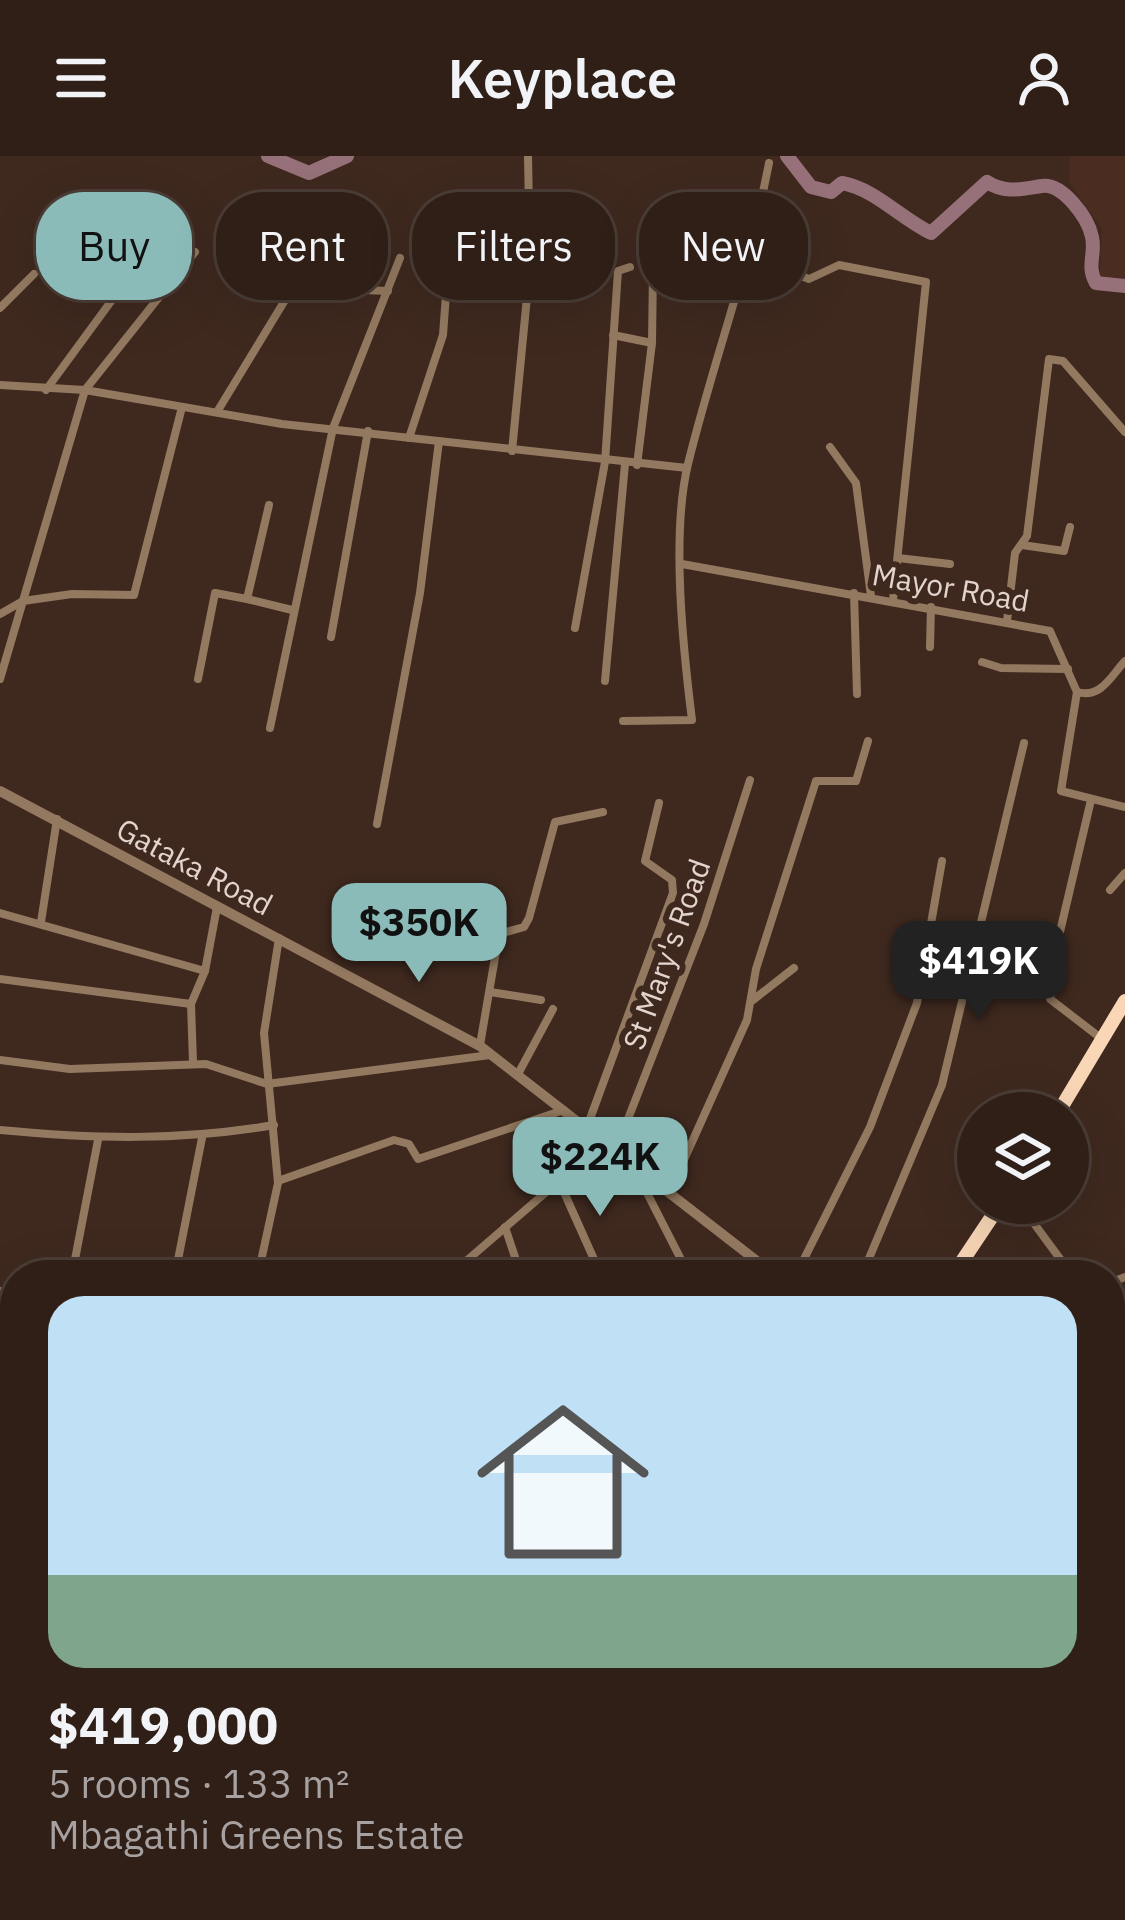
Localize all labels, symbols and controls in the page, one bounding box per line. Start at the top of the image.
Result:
text: Keyplace [448,43,677,113]
icon: menu [48,45,114,111]
icon: person [1011,45,1077,111]
chip: Buy [36,192,192,300]
chip: Rent [216,192,388,300]
chip: Filters [412,192,615,300]
chip: New [639,192,808,300]
street label: Mayor Road [869,554,1033,620]
street label: Gataka Road [110,809,280,923]
street label: St Mary's Road [613,853,719,1055]
pin: $350K [335,883,503,985]
text: $350K [359,896,479,947]
pin: $419K [895,921,1063,1023]
text: $419K [919,934,1039,985]
map controls [957,1092,1089,1224]
button: layers [957,1092,1089,1224]
pin: $224K [516,1117,684,1219]
text: $224K [540,1130,660,1181]
icon: home [455,1374,671,1590]
text: $419,000 [48,1692,278,1758]
text: 5 rooms · 133 m² [48,1758,350,1809]
text: Mbagathi Greens Estate [48,1809,465,1860]

